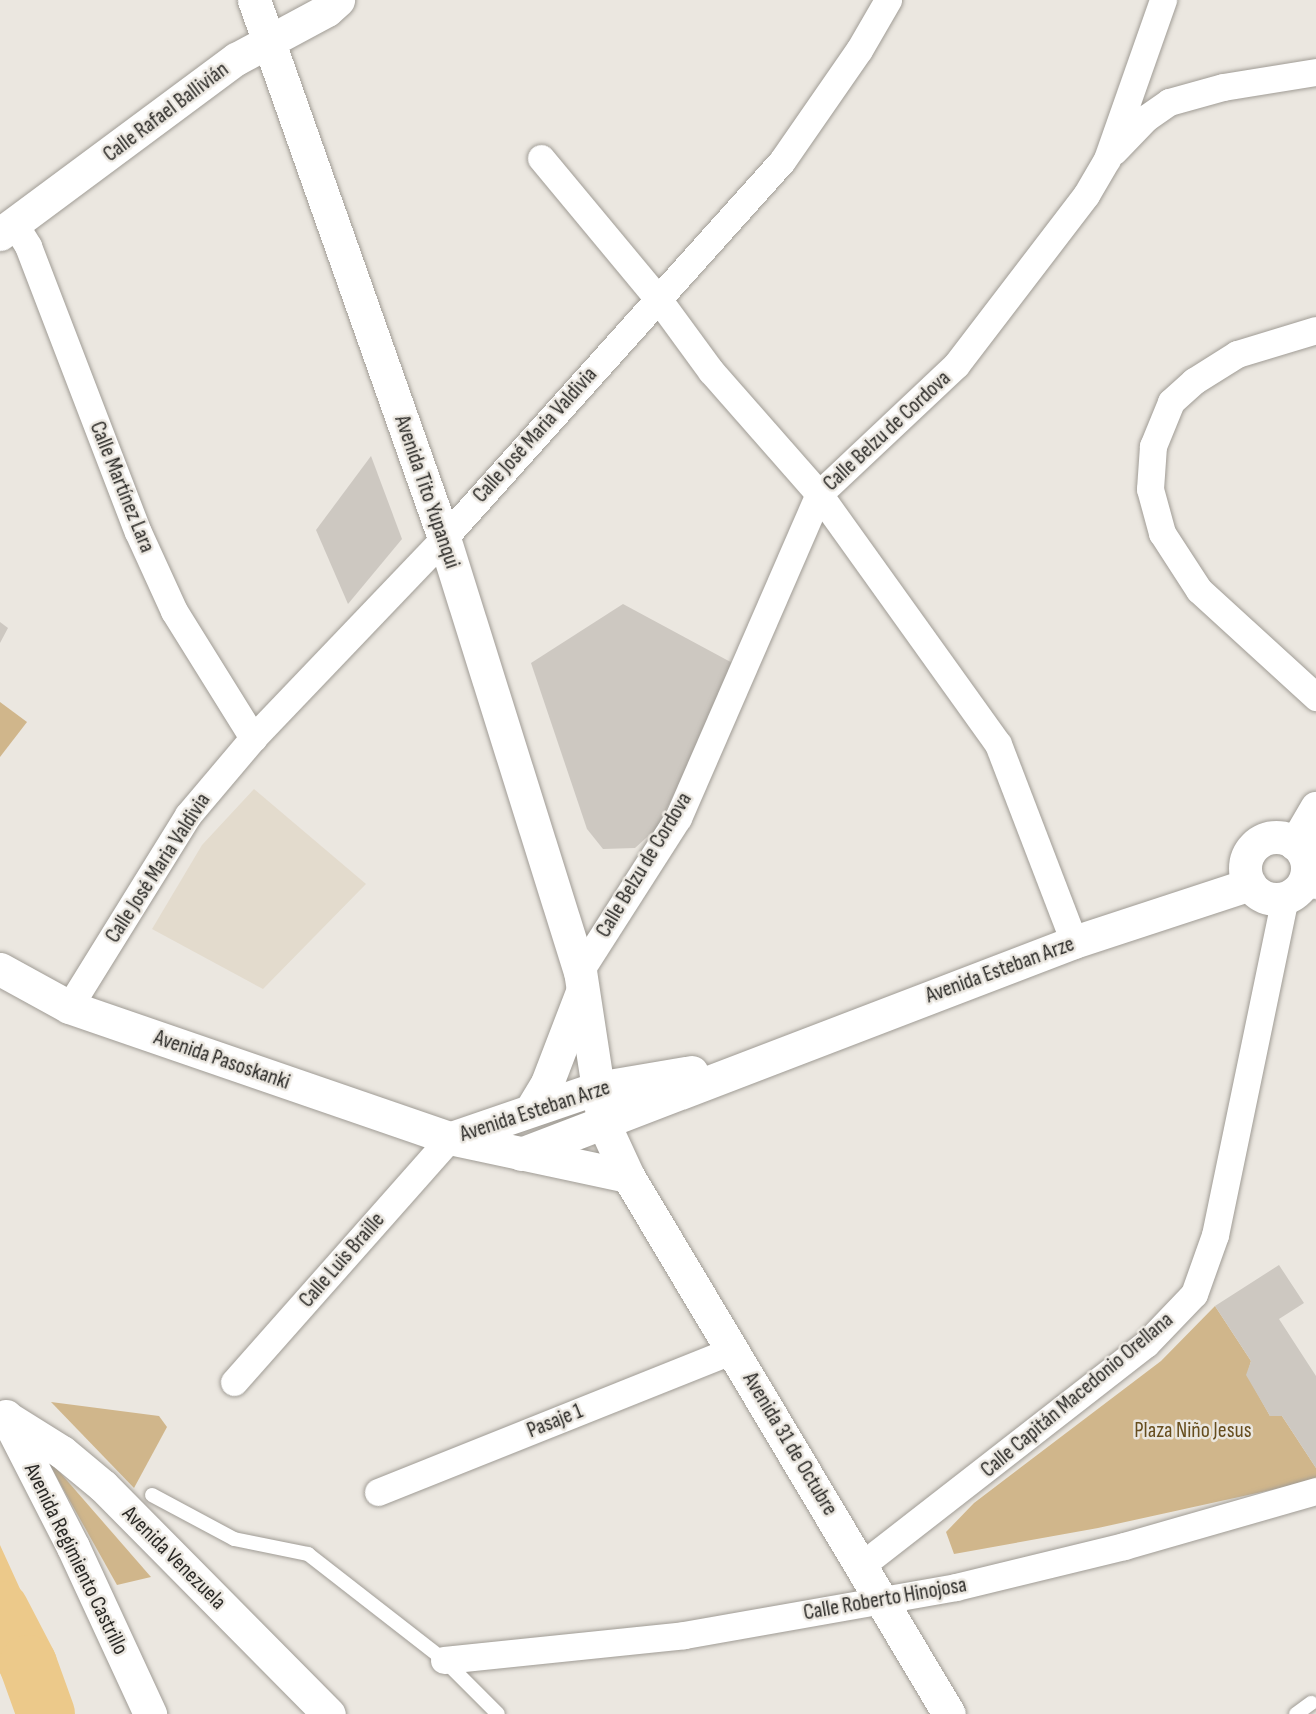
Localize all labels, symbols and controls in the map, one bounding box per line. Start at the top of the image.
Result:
street label: Calle Rafael Ballivián [98,56,234,168]
street label: Calle José Maria Valdivia [467,362,603,508]
street label: Calle Belzu de Cordova [818,365,956,497]
street label: Avenida Tito Yupanqui [388,412,466,572]
street label: Calle Martínez Lara [84,418,160,556]
street label: Calle José Maria Valdivia [100,788,216,948]
street label: Calle Belzu de Cordova [590,788,698,942]
street label: Avenida Esteban Arze [922,931,1078,1009]
street label: Avenida Pasoskanki [150,1024,294,1096]
street label: Avenida Esteban Arze [457,1074,613,1148]
street label: Calle Luis Braille [294,1207,390,1313]
street label: Calle Capitán Macedonio Orellana [975,1307,1179,1483]
street label: Avenida 31 de Octubre [737,1368,843,1520]
street label: Pasaje 1 [523,1398,587,1444]
park label: Plaza Niño Jesus [1134,1418,1252,1444]
street label: Avenida Regimiento Castrillo [18,1459,134,1659]
street label: Avenida Venezuela [117,1501,231,1615]
street label: Calle Roberto Hinojosa [801,1572,969,1626]

